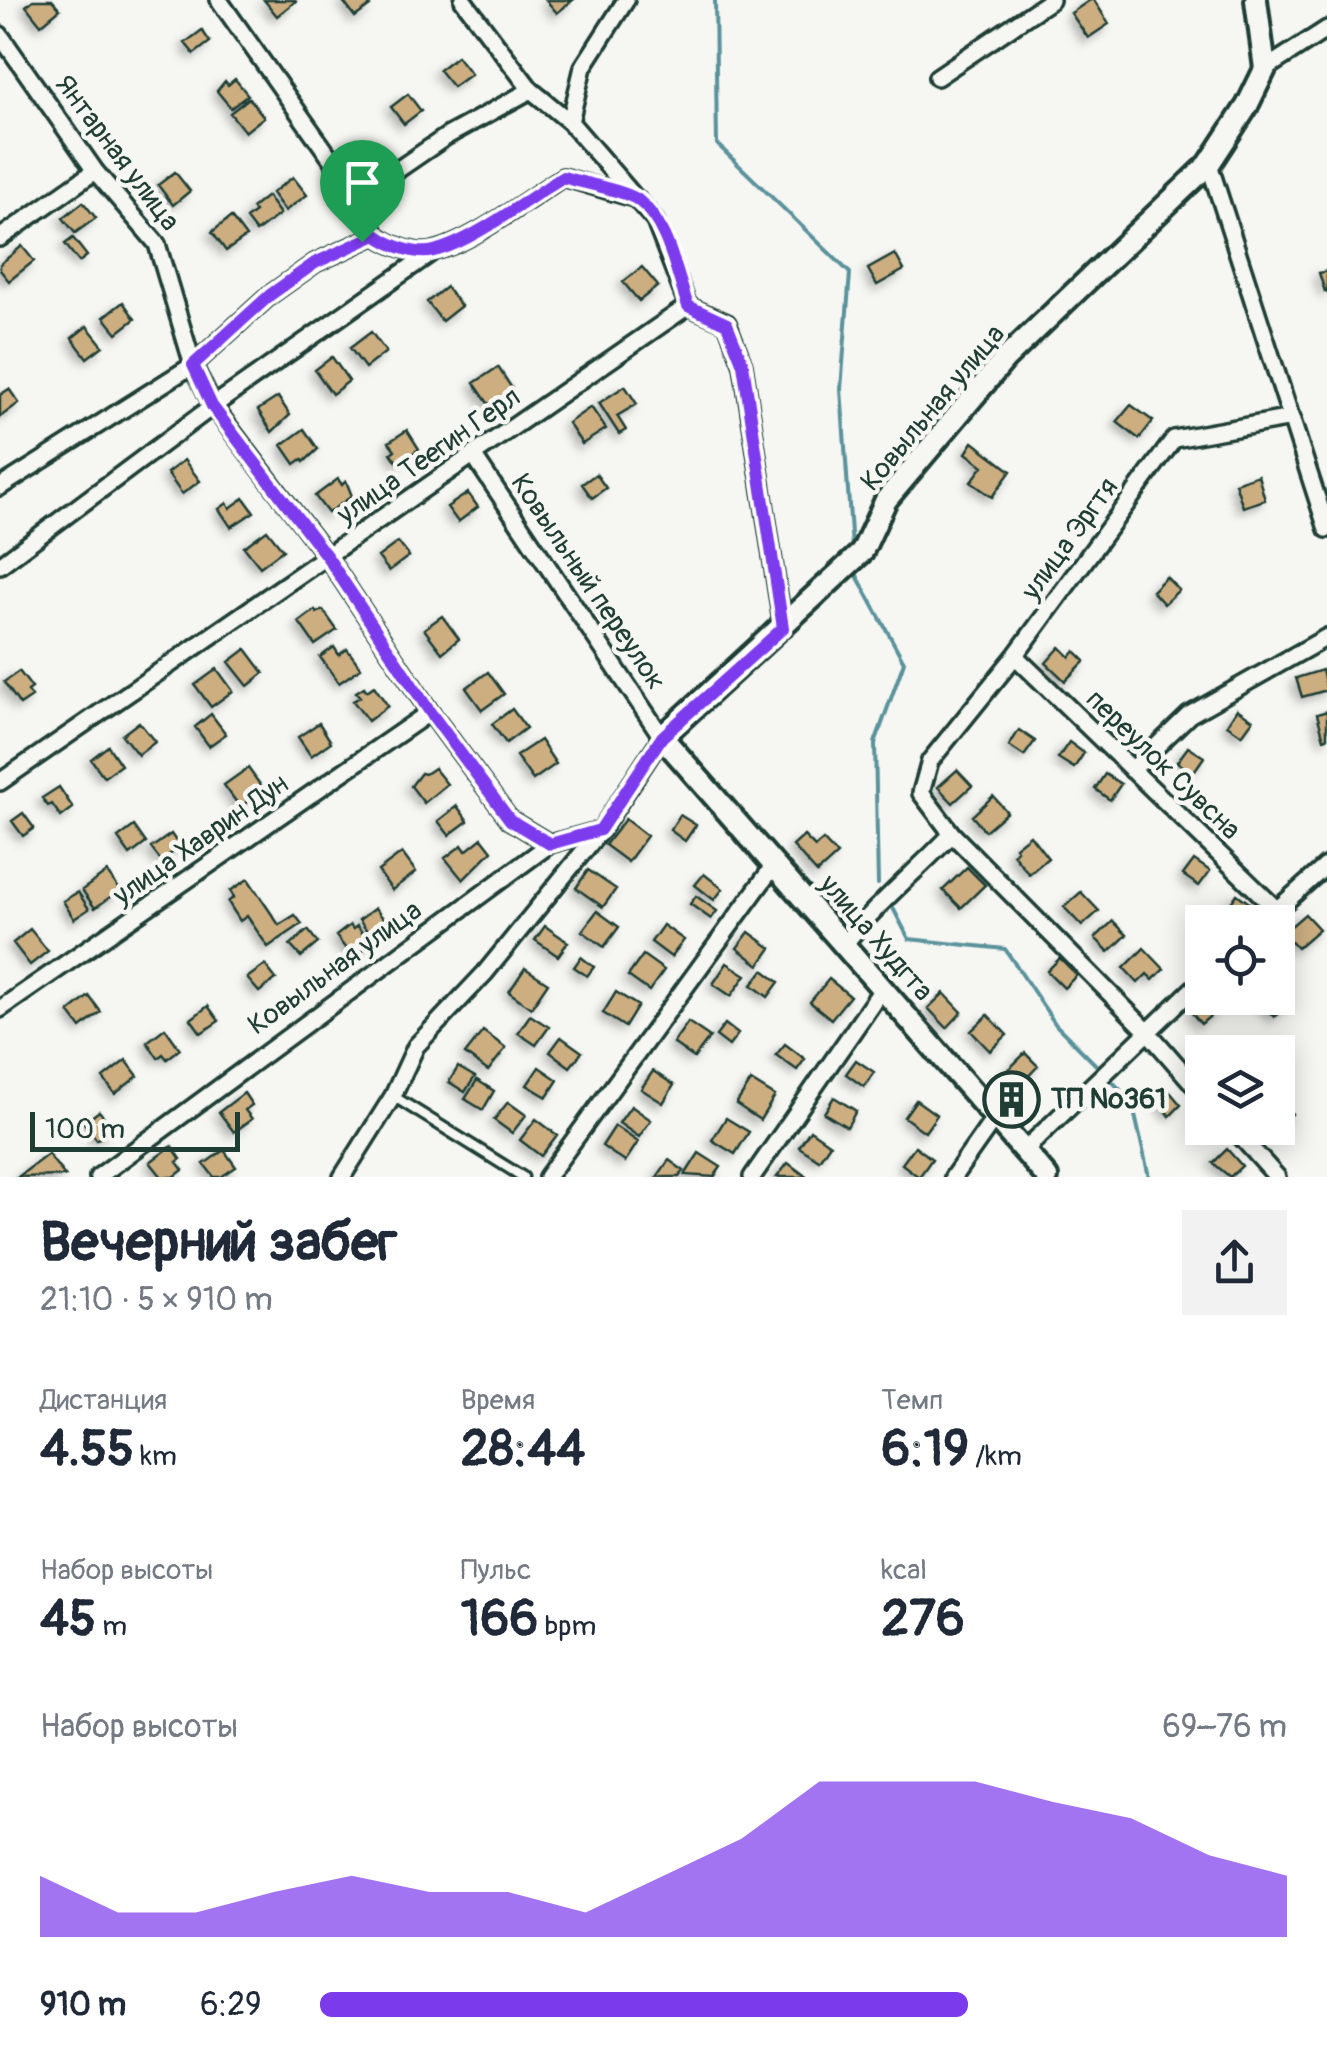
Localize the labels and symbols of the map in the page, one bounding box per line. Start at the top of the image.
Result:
street label: Янтарная улица [47,68,187,238]
pin [320,140,405,243]
street label: Ковыльная улица [853,318,1013,498]
street label: улица Теегин Герл [330,380,528,533]
street label: Ковыльный переулок [503,467,673,697]
street label: улица Эргтя [1013,471,1126,608]
street label: переулок Сувсна [1078,682,1248,848]
street label: улица Хаврин Дун [106,767,295,914]
street label: улица Худгта [811,867,940,1008]
street label: Ковыльная улица [241,893,429,1043]
building icon: ТП №361 [982,1069,1042,1129]
place label: ТП №361 [1050,1082,1166,1117]
scale bar [30,1107,240,1152]

